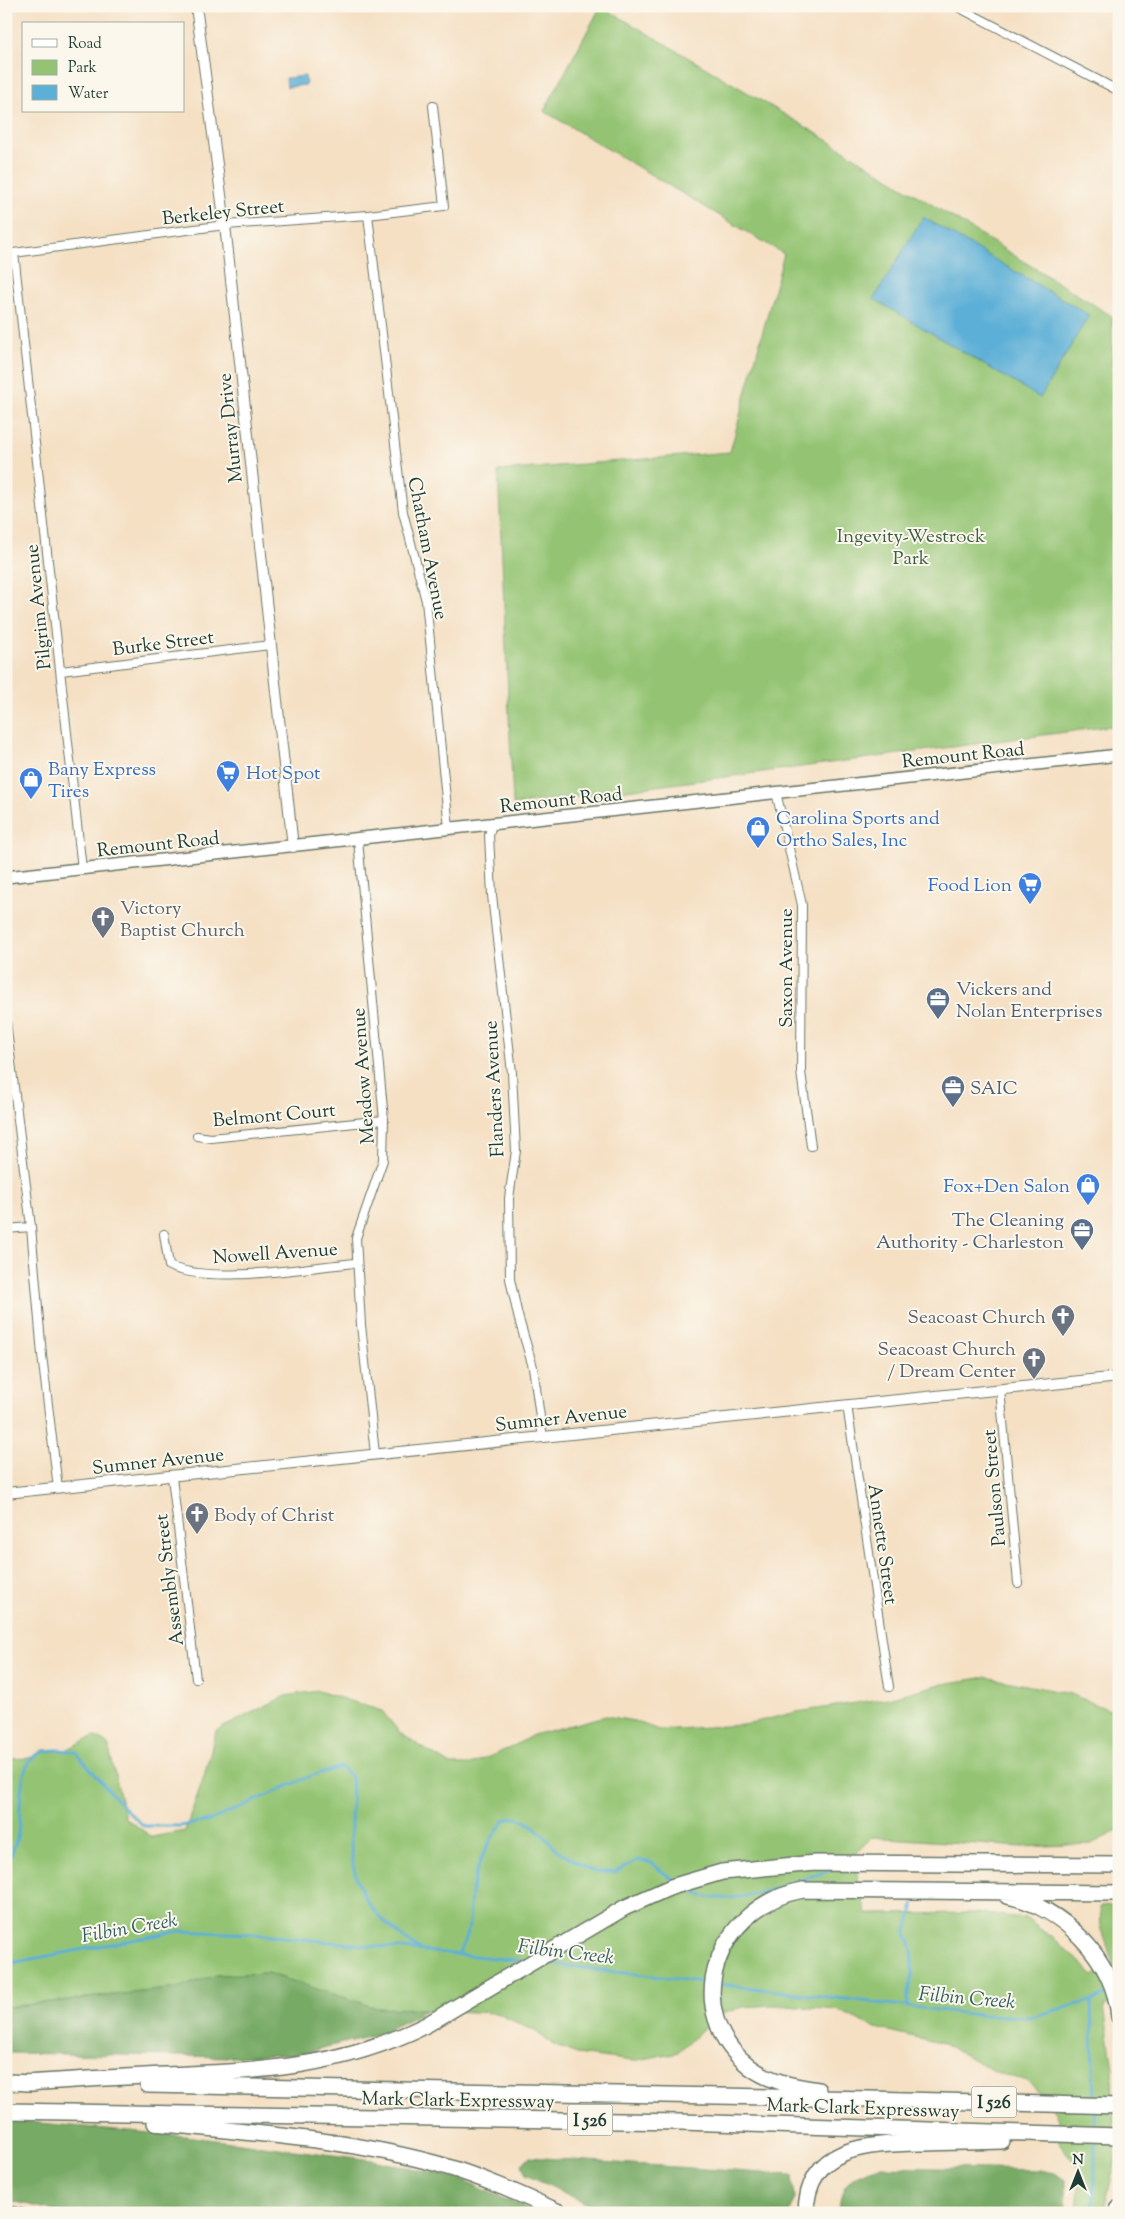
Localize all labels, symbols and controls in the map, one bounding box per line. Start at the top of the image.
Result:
legend [22,22,185,112]
text: Road [68,34,102,55]
text: Park [68,58,97,79]
text: Water [68,84,109,105]
street label: Berkeley Street [161,194,286,233]
street label: Murray Drive [212,371,251,484]
street label: Chatham Avenue [399,475,454,622]
park label: Ingevity-Westrock Park [837,524,986,573]
street label: Pilgrim Avenue [19,543,59,671]
street label: Burke Street [111,625,216,664]
street label: Remount Road [901,737,1026,776]
place label: Bany Express Tires [48,757,156,806]
supermarket icon: Hot Spot [215,759,241,793]
place label: Hot Spot [246,761,321,788]
shop icon: Bany Express Tires [18,766,44,800]
street label: Remount Road [499,782,624,821]
place label: Carolina Sports and Ortho Sales, Inc [776,806,940,855]
shop icon: Carolina Sports and Ortho Sales, Inc [745,815,771,849]
street label: Remount Road [96,826,221,865]
supermarket icon: Food Lion [1017,871,1043,905]
place label: Food Lion [928,873,1012,900]
place label: Victory Baptist Church [120,896,245,945]
church icon: Victory Baptist Church [90,905,116,939]
street label: Saxon Avenue [774,908,801,1028]
place label: Vickers and Nolan Enterprises [956,977,1102,1026]
office icon: Vickers and Nolan Enterprises [925,986,951,1020]
street label: Meadow Avenue [346,1007,383,1145]
street label: Flanders Avenue [478,1020,513,1158]
office icon: SAIC [940,1074,966,1108]
place label: SAIC [970,1076,1018,1103]
street label: Belmont Court [212,1098,337,1135]
shop icon: Fox+Den Salon [1075,1172,1101,1206]
place label: Fox+Den Salon [943,1174,1070,1201]
place label: The Cleaning Authority - Charleston [876,1208,1064,1257]
office icon: The Cleaning Authority - Charleston [1069,1217,1095,1251]
street label: Nowell Avenue [212,1237,339,1272]
church icon: Seacoast Church [1050,1303,1076,1337]
place label: Seacoast Church [908,1305,1046,1332]
place label: Seacoast Church / Dream Center [878,1337,1016,1386]
church icon: Seacoast Church / Dream Center [1021,1346,1047,1380]
street label: Sumner Avenue [494,1399,629,1440]
street label: Paulson Street [977,1428,1014,1547]
street label: Sumner Avenue [91,1442,226,1483]
street label: Annette Street [860,1482,903,1607]
church icon: Body of Christ [184,1501,210,1535]
place label: Body of Christ [214,1503,335,1530]
street label: Assembly Street [149,1512,192,1647]
water label: Filbin Creek [79,1907,180,1952]
water label: Filbin Creek [516,1933,616,1974]
water label: Filbin Creek [917,1981,1016,2018]
street label: Mark Clark Expressway [361,2086,555,2117]
road number: I 526 [972,2086,1016,2118]
street label: Mark Clark Expressway [766,2093,960,2126]
road number: I 526 [568,2104,612,2136]
north arrow [1052,2146,1102,2196]
text: N [1072,2151,1084,2171]

